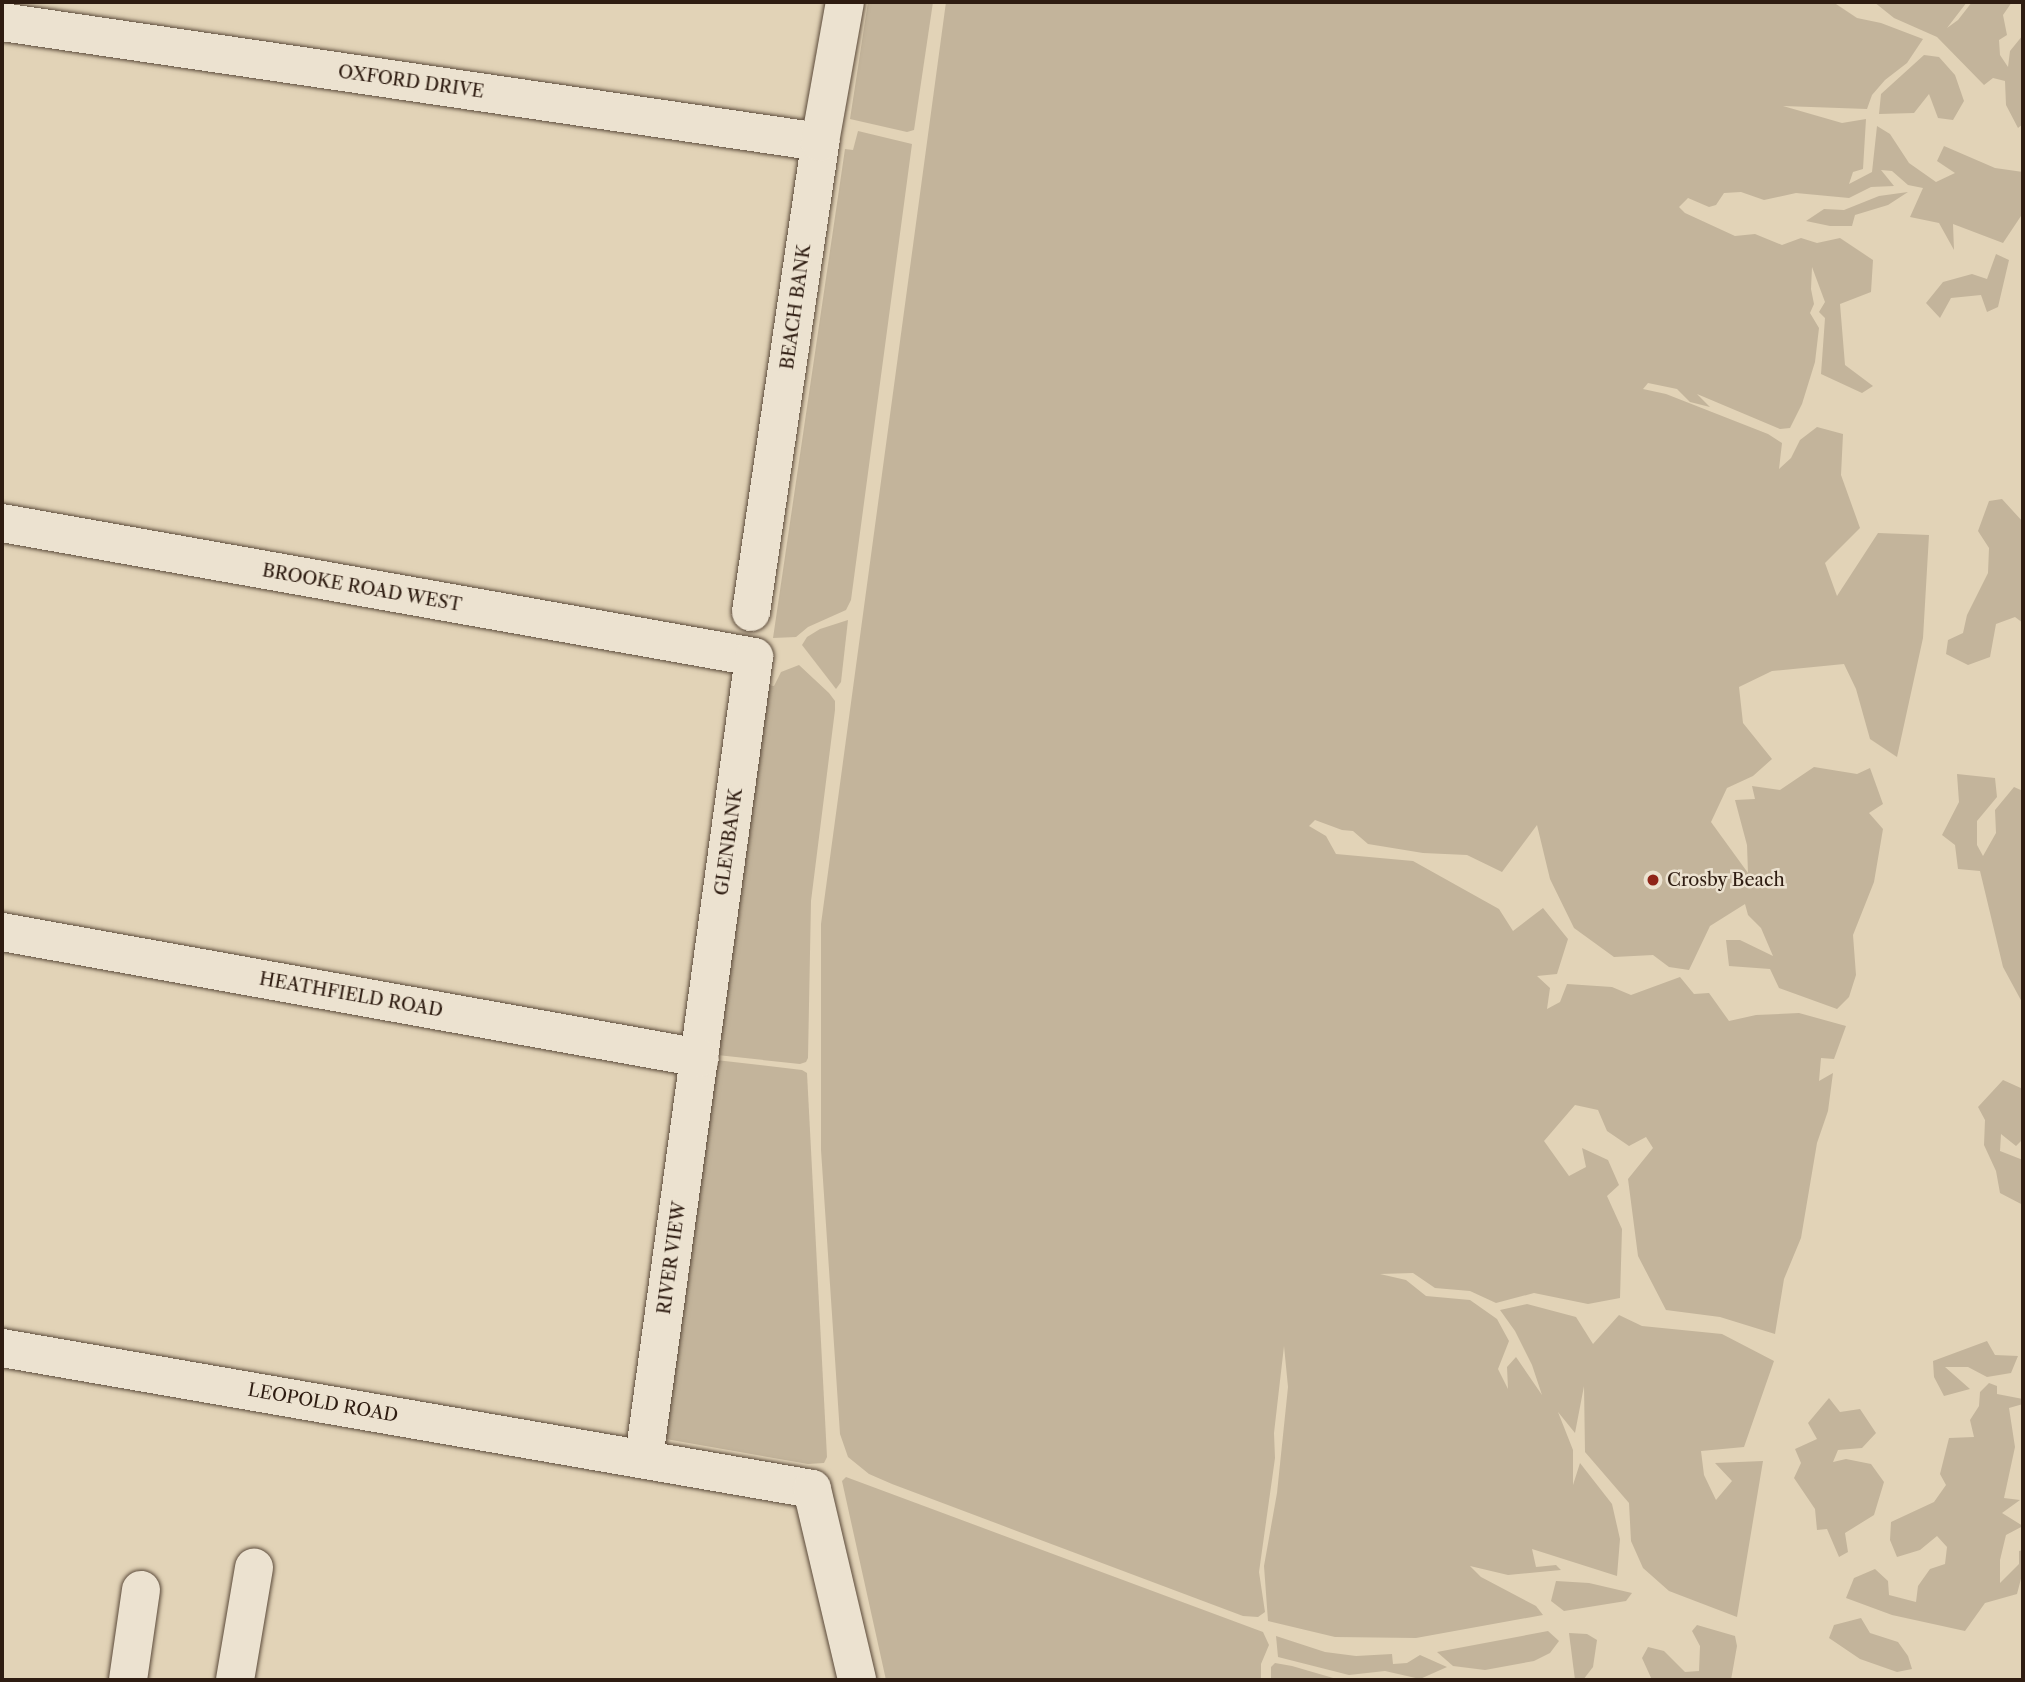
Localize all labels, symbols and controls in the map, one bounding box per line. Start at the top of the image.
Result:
street label: OXFORD DRIVE [337,61,485,103]
street label: BEACH BANK [777,243,815,371]
street label: BROOKE ROAD WEST [260,560,464,616]
street label: GLENBANK [711,787,747,897]
place label: Crosby Beach [1667,869,1785,891]
marker: Crosby Beach [1645,872,1661,888]
street label: HEATHFIELD ROAD [258,968,444,1022]
street label: RIVER VIEW [653,1199,691,1317]
street label: LEOPOLD ROAD [246,1379,400,1427]

